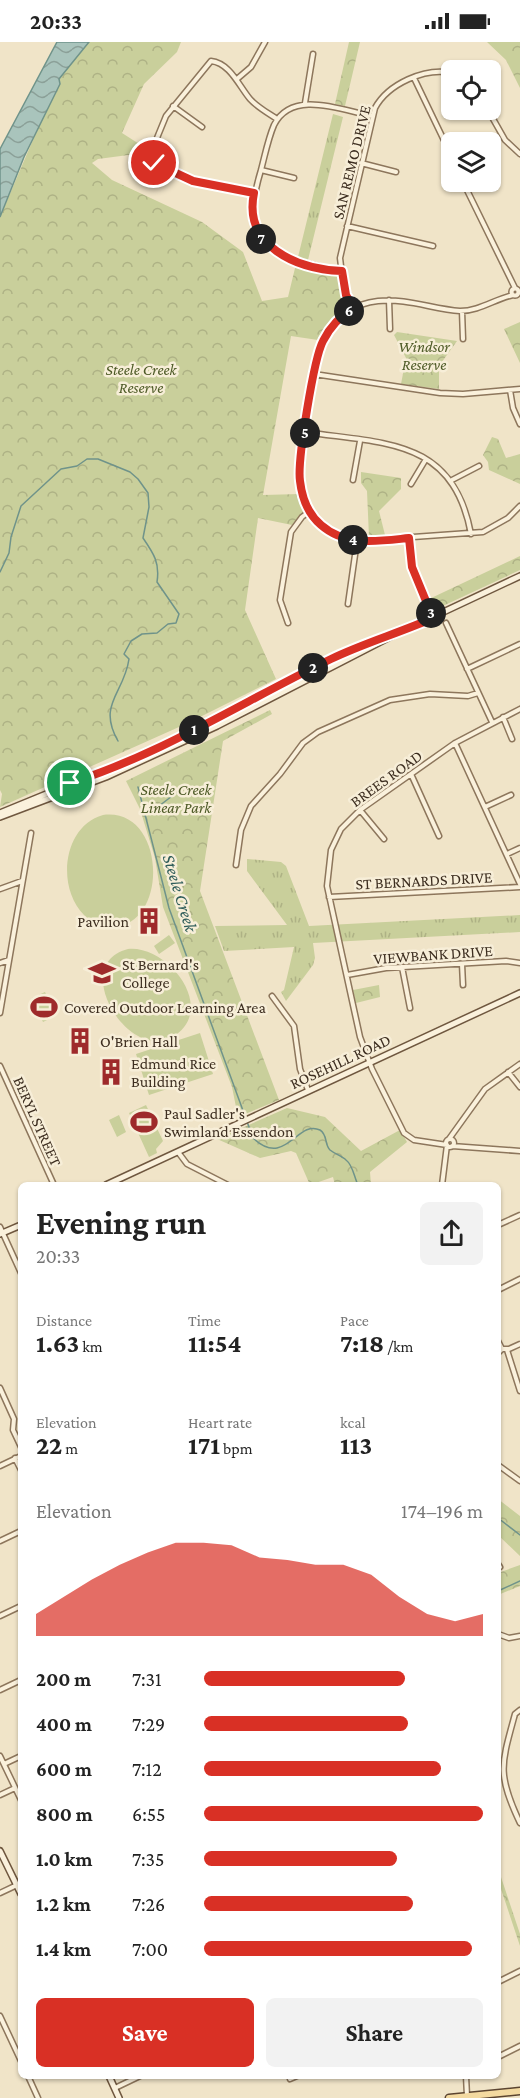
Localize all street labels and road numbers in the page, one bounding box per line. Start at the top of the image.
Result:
street label: SAN REMO DRIVE [329,103,374,221]
street label: BREES ROAD [347,747,425,810]
street label: ST BERNARDS DRIVE [355,868,493,893]
street label: VIEWBANK DRIVE [373,942,494,967]
street label: ROSEHILL ROAD [287,1031,393,1092]
street label: BERYL STREET [10,1074,65,1169]

